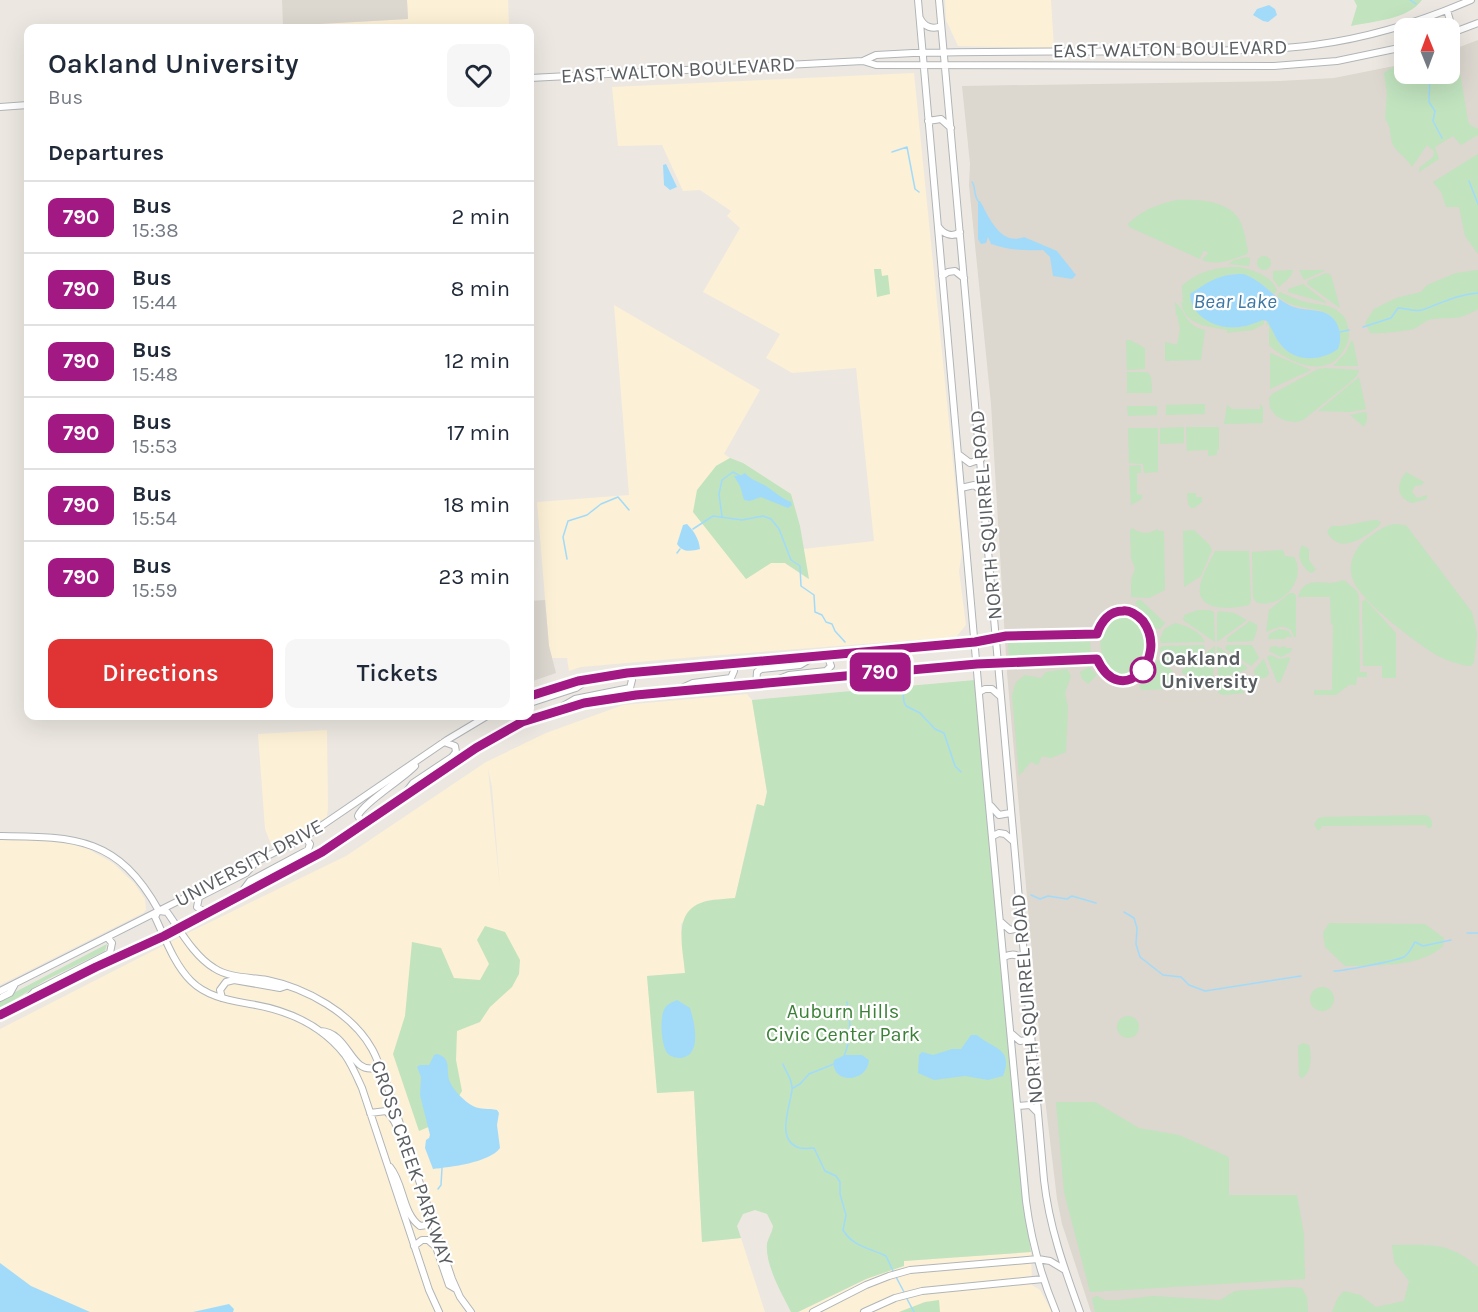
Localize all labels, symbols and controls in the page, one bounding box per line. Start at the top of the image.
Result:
north arrow [1394,18,1460,84]
map controls [1394,18,1460,84]
street label: EAST WALTON BOULEVARD [1053,35,1287,63]
button: heart [447,44,510,107]
text: Oakland University [48,47,299,80]
street label: EAST WALTON BOULEVARD [560,52,796,88]
text: Bus [48,86,83,109]
text: Departures [48,140,164,166]
text: Bus [132,193,172,219]
text: 2 min [452,204,510,230]
text: 790 [63,205,99,229]
text: 15:38 [132,219,179,242]
text: Bus [132,265,172,291]
text: 8 min [451,276,510,302]
text: 790 [63,277,99,301]
water label: Bear Lake [1193,289,1277,313]
text: 15:44 [132,291,177,314]
text: Bus [132,337,172,363]
text: 12 min [444,348,510,374]
text: 790 [63,349,99,373]
text: 15:48 [132,363,178,386]
text: Bus [132,409,172,435]
street label: NORTH SQUIRREL ROAD [965,409,1007,621]
text: 17 min [447,420,510,446]
text: 790 [63,421,99,445]
text: 15:53 [132,435,178,458]
text: Bus [132,481,172,507]
text: 18 min [444,492,510,518]
text: 790 [63,493,99,517]
text: 15:54 [132,507,177,530]
text: Bus [132,553,172,579]
text: 23 min [439,564,510,590]
text: 790 [63,565,99,589]
text: 15:59 [132,579,177,602]
button: Directions [48,639,273,708]
button: Tickets [285,639,510,708]
place label: Oakland University [1161,647,1258,693]
line badge: 790 [846,652,914,692]
marker: Oakland University [1130,657,1156,683]
text: 790 [862,660,898,684]
street label: UNIVERSITY DRIVE [171,814,327,912]
street label: NORTH SQUIRREL ROAD [1006,893,1048,1105]
park label: Auburn Hills Civic Center Park [766,1000,920,1046]
street label: CROSS CREEK PARKWAY [366,1057,458,1269]

